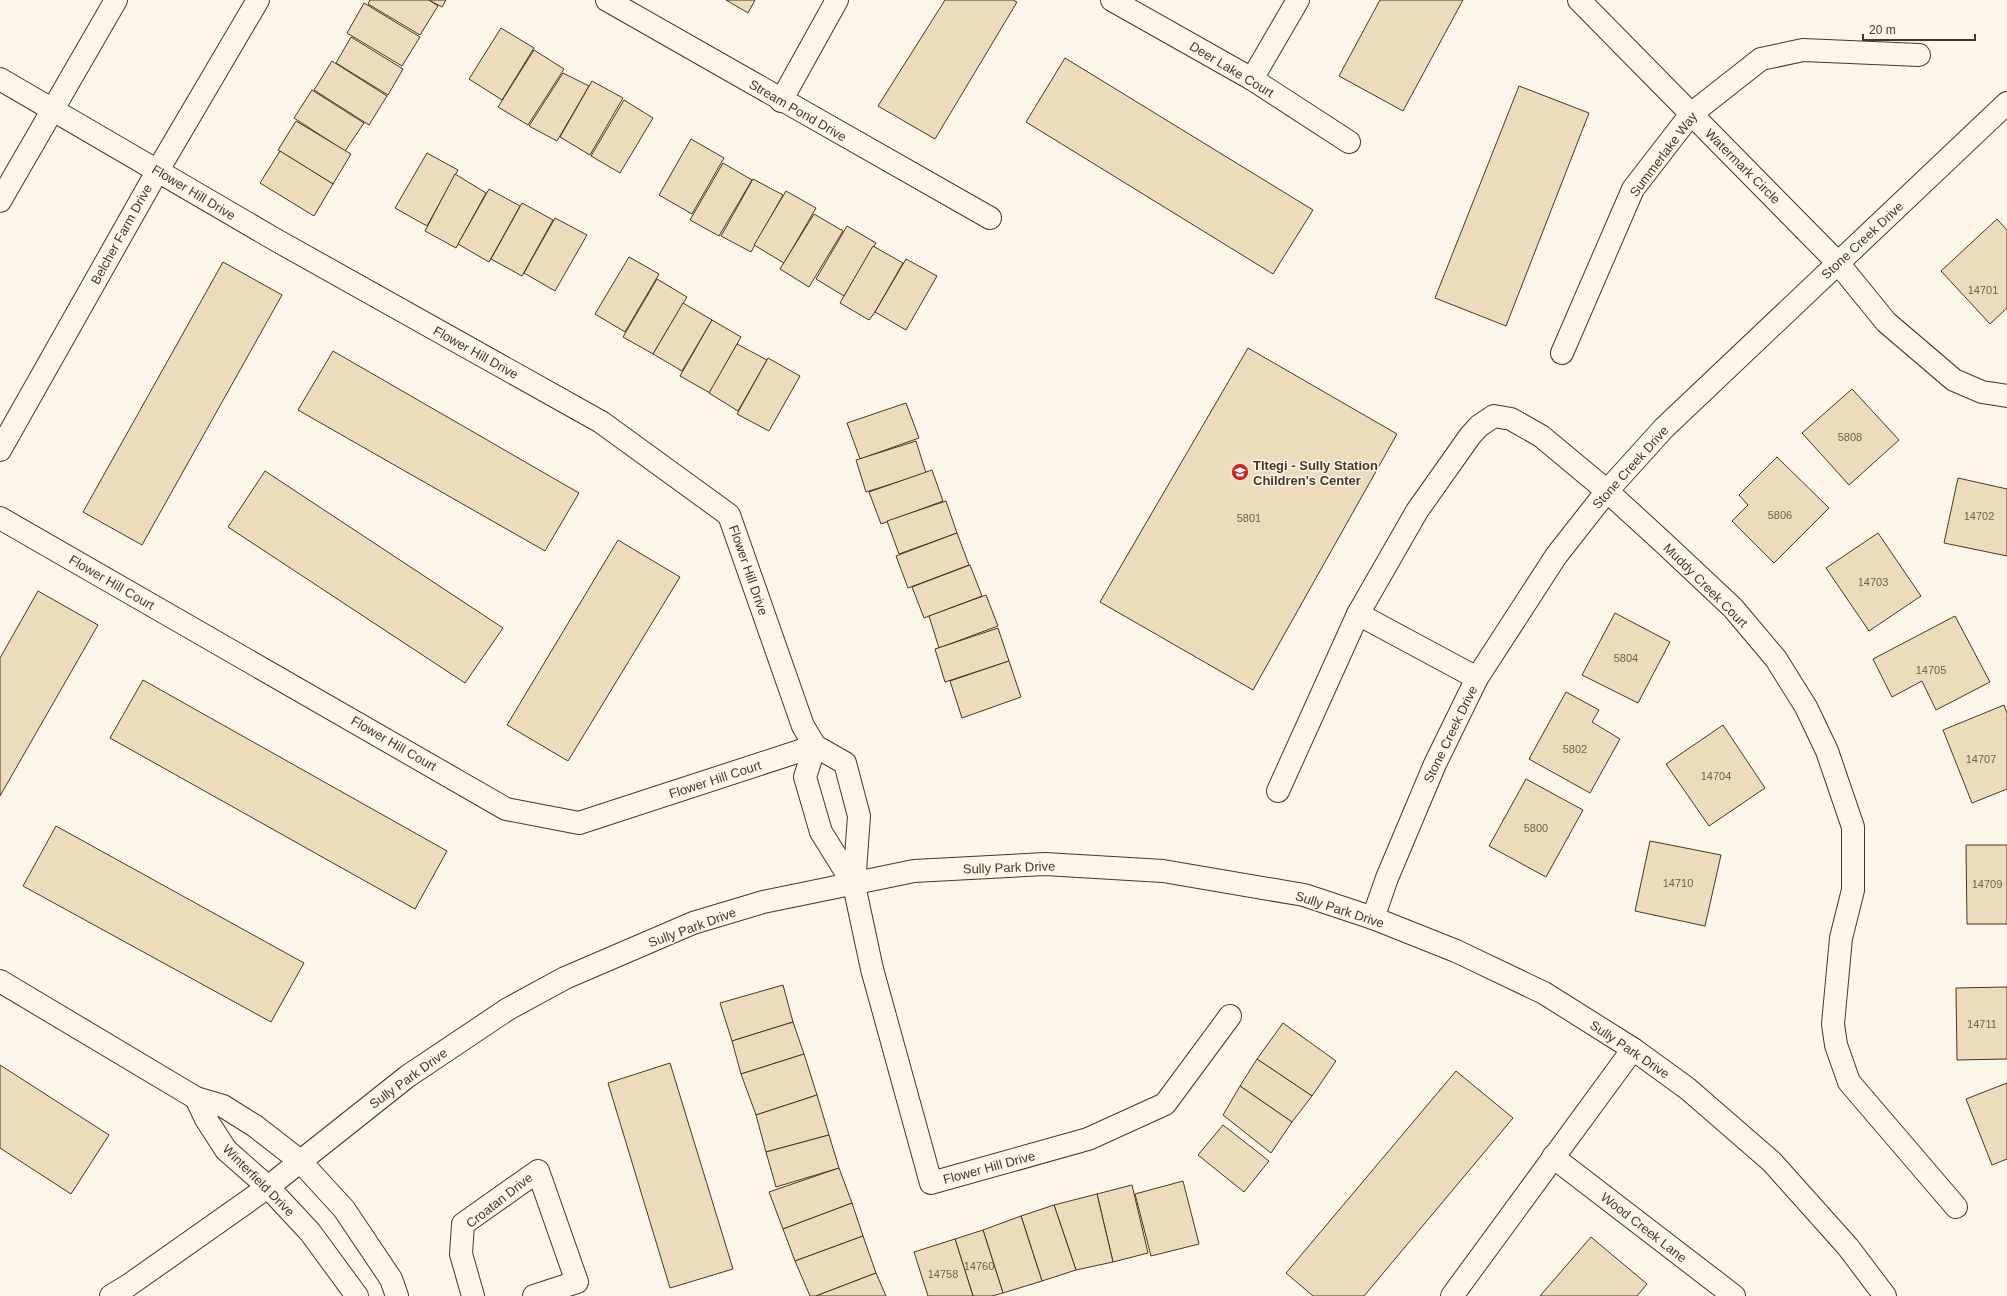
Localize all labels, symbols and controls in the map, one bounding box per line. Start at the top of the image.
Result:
scale bar [1863,16,1975,42]
text: 20 m [1869,23,1896,37]
street label: Deer Lake Court [1187,38,1277,101]
street label: Stream Pond Drive [746,76,849,144]
street label: Summerlake Way [1627,109,1700,200]
street label: Watermark Circle [1702,126,1783,207]
street label: Flower Hill Drive [149,162,238,223]
street label: Belcher Farm Drive [88,182,155,287]
street label: Stone Creek Drive [1818,199,1906,282]
house number: 14701 [1968,284,1998,296]
street label: Flower Hill Drive [431,323,521,382]
street label: Stone Creek Drive [1589,423,1671,512]
house number: 5808 [1838,431,1862,443]
place label: Tltegi - Sully Station Children's Center [1253,458,1378,488]
school or university icon: Tltegi - Sully Station Children's Center [1230,462,1250,482]
house number: 5806 [1768,509,1792,521]
house number: 14702 [1964,510,1994,522]
house number: 5801 [1237,512,1261,524]
street label: Flower Hill Drive [726,523,771,617]
street label: Muddy Creek Court [1660,540,1751,631]
street label: Flower Hill Court [66,552,157,613]
house number: 14703 [1858,576,1888,588]
house number: 5804 [1614,652,1638,664]
house number: 14705 [1916,664,1946,676]
street label: Stone Creek Drive [1420,683,1480,785]
street label: Flower Hill Court [348,713,439,774]
house number: 5802 [1563,743,1587,755]
house number: 14707 [1966,753,1996,765]
street label: Flower Hill Court [667,757,764,801]
house number: 14704 [1701,770,1731,782]
house number: 5800 [1524,822,1548,834]
street label: Sully Park Drive [963,858,1055,877]
house number: 14710 [1663,877,1693,889]
house number: 14709 [1972,878,2002,890]
street label: Sully Park Drive [1294,888,1386,931]
street label: Sully Park Drive [646,905,738,950]
street label: Sully Park Drive [1587,1017,1672,1081]
house number: 14711 [1967,1018,1997,1030]
street label: Sully Park Drive [366,1045,450,1112]
street label: Winterfield Drive [220,1141,298,1219]
street label: Flower Hill Drive [941,1148,1037,1187]
street label: Croatan Drive [463,1170,536,1231]
street label: Wood Creek Lane [1598,1189,1690,1265]
house number: 14760 [964,1260,994,1272]
house number: 14758 [928,1268,958,1280]

